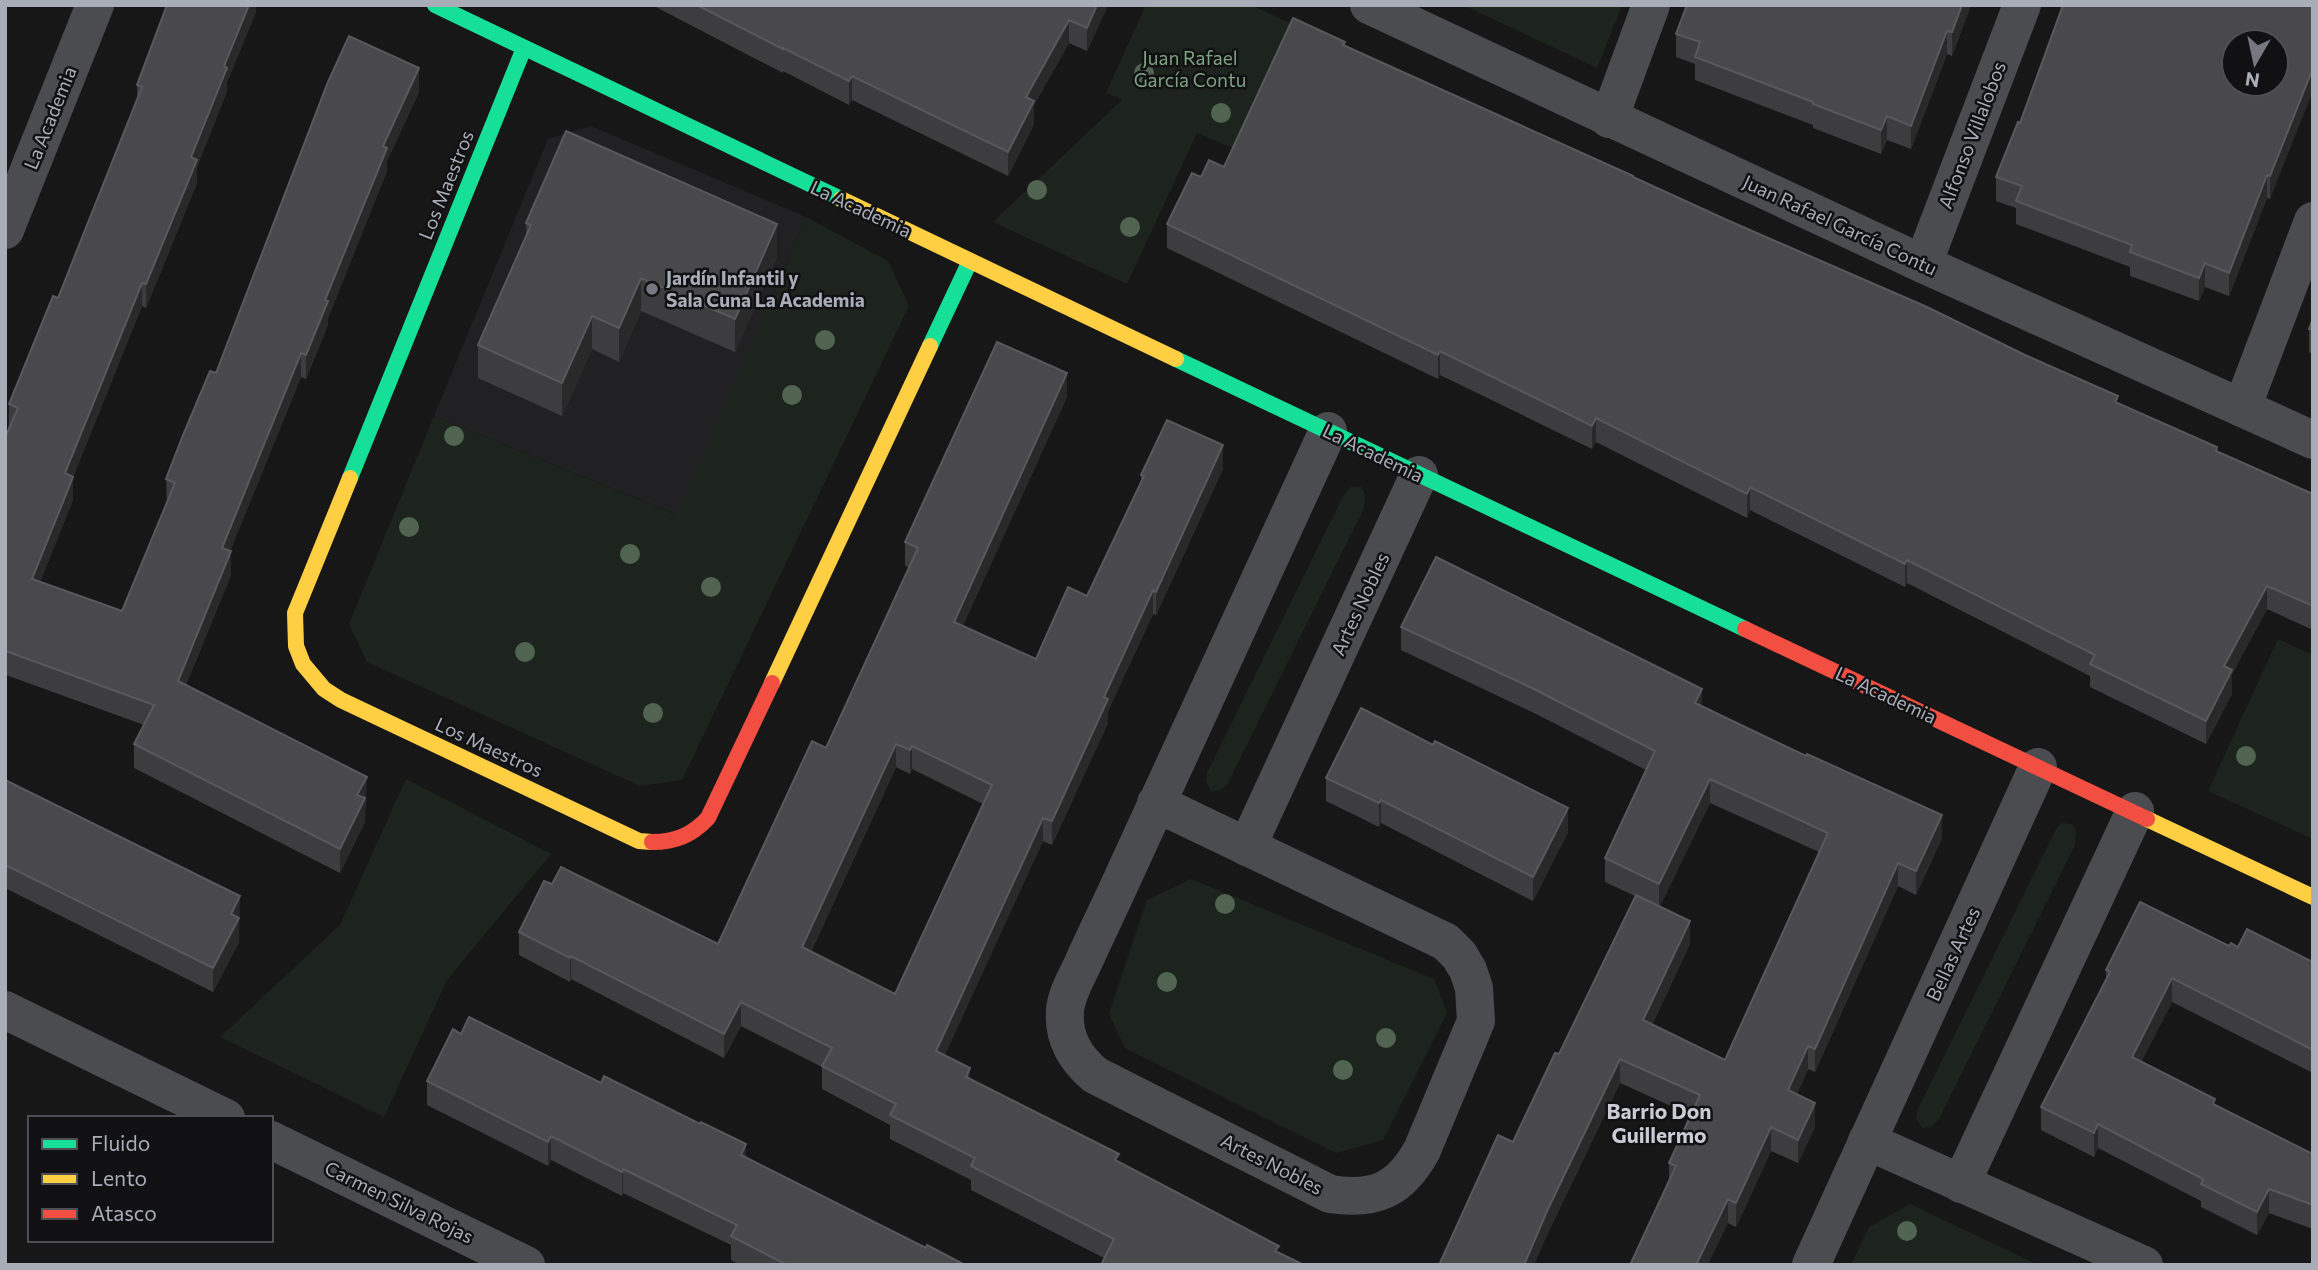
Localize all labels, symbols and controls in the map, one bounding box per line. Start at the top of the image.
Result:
north arrow [2220,28,2290,98]
park label: Juan Rafael García Contu [1134,46,1246,91]
street label: Alfonso Villalobos [1933,58,2010,212]
street label: La Academia [18,63,81,173]
text: N [2243,68,2261,93]
street label: Los Maestros [413,127,478,243]
street label: Juan Rafael García Contu [1739,169,1941,280]
street label: La Academia [807,175,915,242]
place label: Jardín Infantil y Sala Cuna La Academia [666,266,865,311]
marker: Jardín Infantil y Sala Cuna La Academia [644,281,660,297]
street label: La Academia [1319,418,1427,487]
street label: Artes Nobles [1326,549,1393,659]
street label: La Academia [1832,661,1940,728]
street label: Los Maestros [432,712,547,781]
street label: Bellas Artes [1921,903,1984,1005]
district label: Barrio Don Guillermo [1607,1098,1711,1147]
legend [28,1116,273,1242]
street label: Artes Nobles [1218,1128,1327,1199]
text: Fluido [91,1130,150,1155]
street label: Carmen Silva Rojas [321,1156,477,1248]
text: Lento [91,1165,147,1190]
text: Atasco [91,1200,157,1225]

